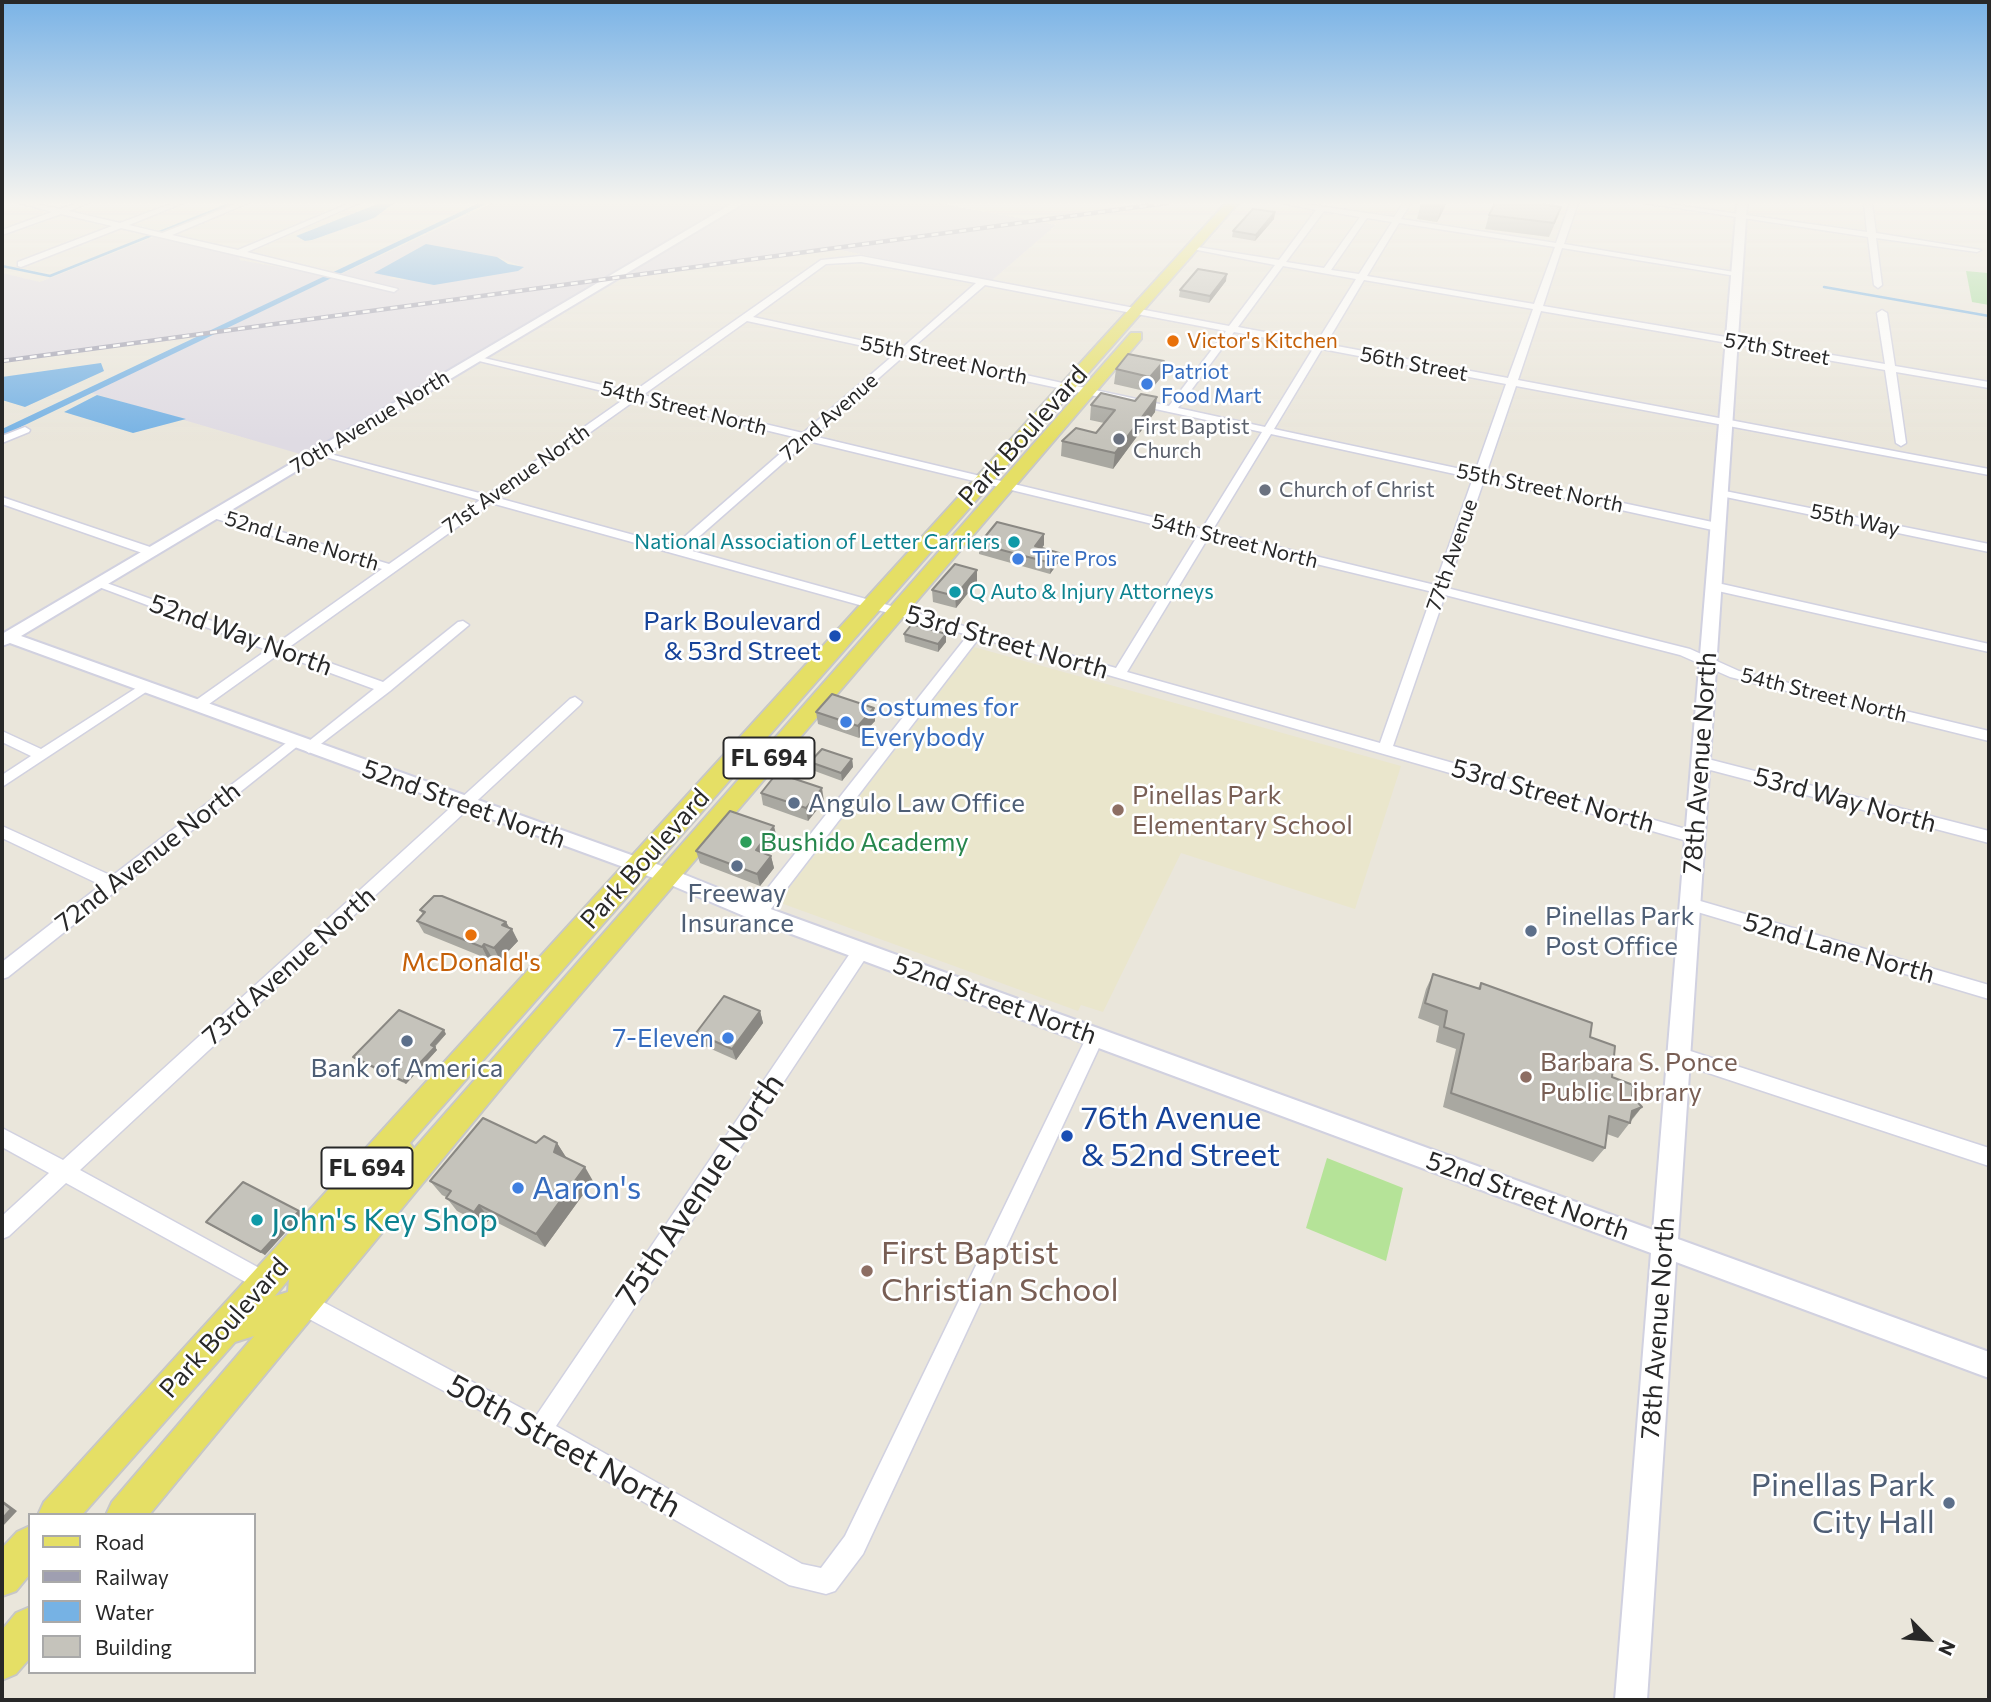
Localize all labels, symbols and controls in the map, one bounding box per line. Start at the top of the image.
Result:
street label: 57th Street [1722,327,1832,371]
place label: Victor's Kitchen [1187,328,1338,354]
street label: 55th Street North [858,330,1030,390]
marker: Victor's Kitchen [1165,333,1181,349]
street label: 56th Street [1358,341,1470,387]
street label: Park Boulevard [952,359,1094,513]
place label: Patriot Food Mart [1161,359,1262,409]
street label: 70th Avenue North [286,365,454,479]
street label: 72nd Avenue [775,368,883,466]
street label: 54th Street North [598,375,770,441]
marker: Patriot Food Mart [1139,376,1155,392]
place label: First Baptist Church [1133,414,1250,464]
street label: 71st Avenue North [438,419,594,539]
marker: First Baptist Church [1111,431,1127,447]
street label: 55th Street North [1454,458,1626,518]
place label: Church of Christ [1279,477,1435,503]
marker: Church of Christ [1257,482,1273,498]
street label: 77th Avenue [1421,496,1483,614]
street label: 55th Way [1808,498,1902,542]
street label: 52nd Lane North [222,506,382,576]
street label: 54th Street North [1149,508,1321,574]
place label: National Association of Letter Carriers [634,529,1000,555]
marker: National Association of Letter Carriers [1006,534,1022,550]
place label: Tire Pros [1032,546,1117,572]
marker: Tire Pros [1010,551,1026,567]
place label: Q Auto & Injury Attorneys [969,579,1214,605]
marker: Q Auto & Injury Attorneys [947,584,963,600]
street label: 52nd Way North [145,587,337,683]
street label: 53rd Street North [902,598,1112,686]
place label: Park Boulevard & 53rd Street [643,605,821,666]
marker: Park Boulevard & 53rd Street [827,628,843,644]
street label: 78th Avenue North [1677,651,1723,875]
street label: 54th Street North [1738,662,1910,728]
place label: Costumes for Everybody [860,691,1019,752]
marker: Costumes for Everybody [838,714,854,730]
road number: FL 694 [724,738,814,778]
street label: 53rd Street North [1448,752,1658,840]
street label: 52nd Street North [358,753,570,855]
street label: 53rd Way North [1750,761,1940,839]
street label: 72nd Avenue North [49,775,247,939]
place label: Pinellas Park Elementary School [1132,779,1353,840]
street label: Park Boulevard [574,782,716,936]
place label: Angulo Law Office [808,787,1025,819]
marker: Angulo Law Office [786,795,802,811]
marker: Pinellas Park Elementary School [1110,802,1126,818]
place label: Bushido Academy [760,826,969,858]
marker: Bushido Academy [738,834,754,850]
marker: Freeway Insurance [729,858,745,874]
place label: Freeway Insurance [680,877,794,938]
street label: 73rd Avenue North [196,880,382,1052]
place label: Pinellas Park Post Office [1545,900,1695,962]
street label: 52nd Lane North [1740,906,1938,990]
marker: Pinellas Park Post Office [1523,923,1539,939]
marker: McDonald's [463,927,479,943]
place label: McDonald's [401,946,541,978]
street label: 52nd Street North [889,949,1101,1051]
place label: 7-Eleven [612,1022,714,1054]
marker: 7-Eleven [720,1030,736,1046]
marker: Bank of America [399,1033,415,1049]
place label: Barbara S. Ponce Public Library [1540,1046,1738,1108]
place label: Bank of America [311,1052,503,1084]
street label: 75th Avenue North [608,1066,792,1314]
marker: Barbara S. Ponce Public Library [1518,1069,1534,1085]
place label: 76th Avenue & 52nd Street [1081,1099,1280,1174]
marker: 76th Avenue & 52nd Street [1059,1128,1075,1144]
street label: 52nd Street North [1422,1145,1634,1247]
road number: FL 694 [322,1148,412,1188]
place label: Aaron's [532,1169,641,1207]
marker: Aaron's [510,1180,526,1196]
place label: John's Key Shop [271,1201,498,1239]
marker: John's Key Shop [249,1212,265,1228]
street label: 78th Avenue North [1635,1216,1681,1440]
place label: First Baptist Christian School [881,1234,1119,1309]
street label: Park Boulevard [153,1251,295,1405]
marker: First Baptist Christian School [859,1263,875,1279]
street label: 50th Street North [441,1366,687,1526]
place label: Pinellas Park City Hall [1751,1466,1935,1541]
marker: Pinellas Park City Hall [1941,1495,1957,1511]
legend [28,1513,256,1674]
text: Road [95,1529,144,1554]
text: Railway [95,1564,169,1589]
text: Water [95,1599,154,1624]
north arrow [1893,1604,1963,1674]
text: Building [95,1634,172,1659]
text: N [1934,1637,1961,1659]

